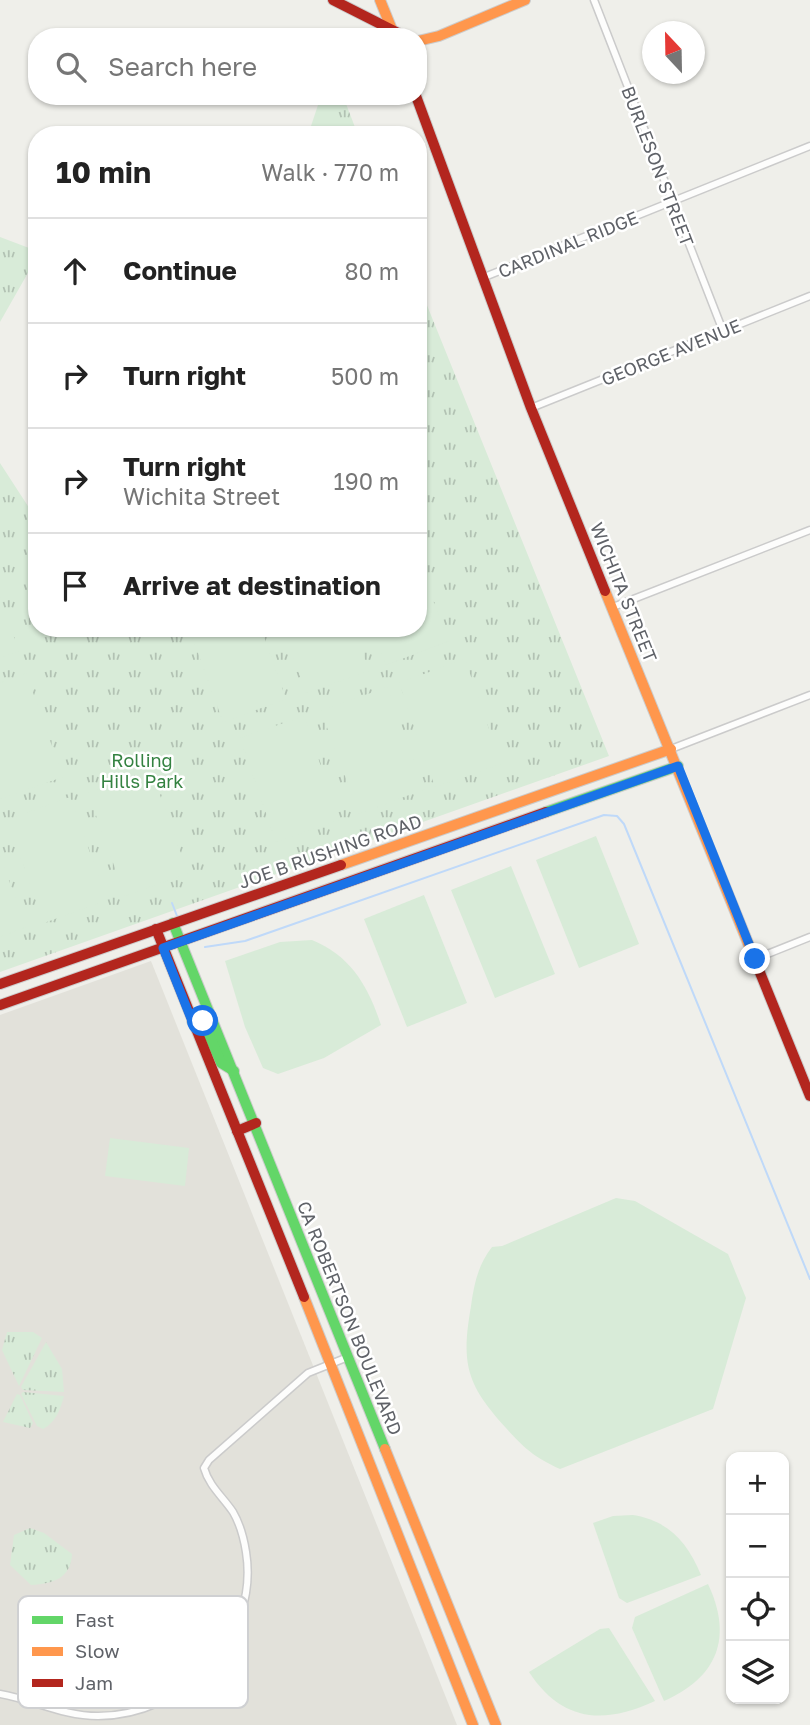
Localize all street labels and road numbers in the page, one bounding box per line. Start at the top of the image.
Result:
street label: BURLESON STREET [617,83,699,249]
street label: CARDINAL RIDGE [495,206,641,282]
street label: GEORGE AVENUE [598,314,744,390]
street label: WICHITA STREET [586,519,662,665]
street label: JOE B RUSHING ROAD [236,809,424,893]
street label: CA ROBERTSON BOULEVARD [293,1198,407,1438]

